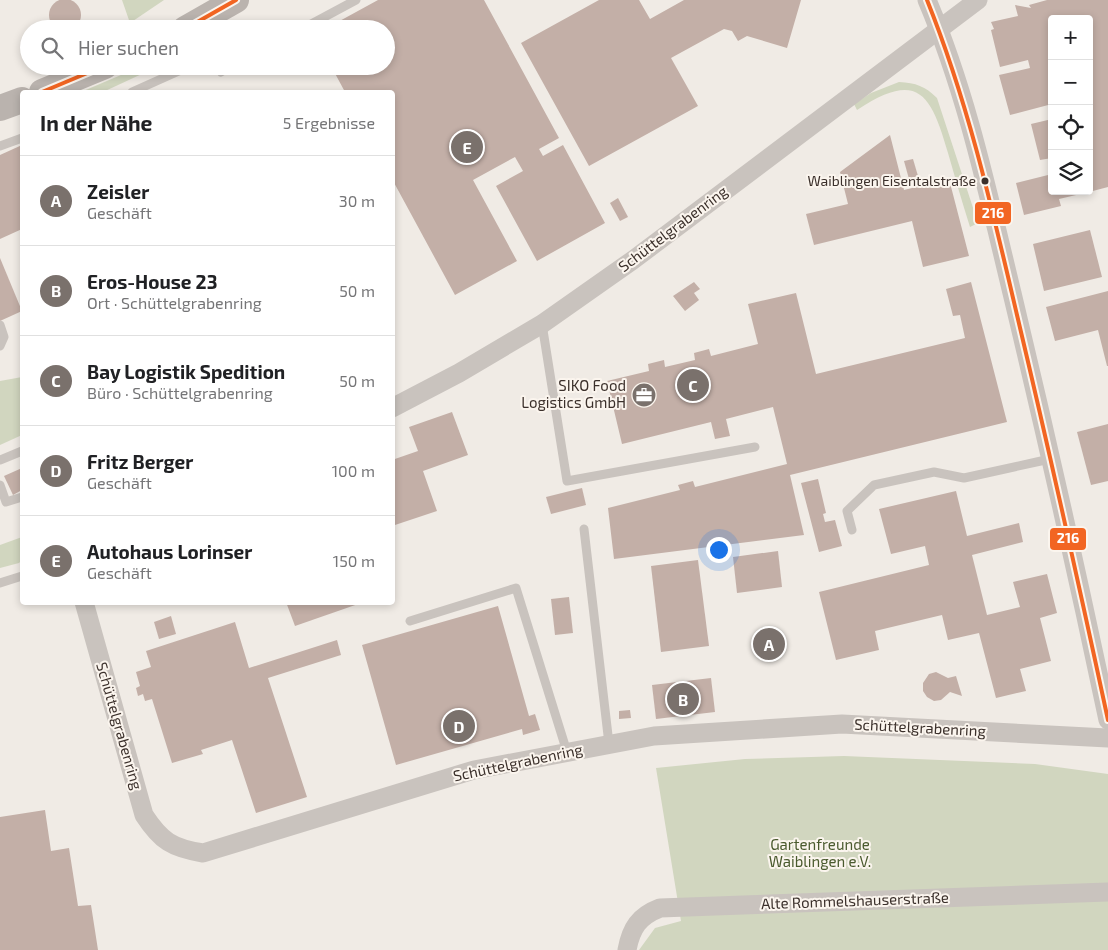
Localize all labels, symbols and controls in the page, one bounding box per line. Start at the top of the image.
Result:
map controls [1048,15,1093,195]
button: + [1048,15,1093,60]
search box [20,20,395,75]
icon: search [38,34,66,62]
text: Hier suchen [78,36,179,59]
button: − [1048,60,1093,105]
button: locate [1048,105,1093,150]
text: In der Nähe [40,110,152,135]
text: 5 Ergebnisse [283,113,375,132]
pin: E [451,128,483,166]
button: layers [1048,150,1093,195]
place label: Waiblingen Eisentalstraße [807,172,976,189]
marker: Waiblingen Eisentalstraße [980,176,990,186]
text: Zeisler [87,180,149,203]
street label: Schüttelgrabenring [614,181,731,275]
text: A [51,191,61,210]
text: 30 m [339,191,375,210]
line badge: 216 [974,201,1012,225]
text: Geschäft [87,203,152,222]
text: 216 [982,204,1004,221]
text: Eros-House 23 [87,270,217,293]
text: B [51,281,61,300]
text: 50 m [339,281,375,300]
text: Ort · Schüttelgrabenring [87,293,262,312]
text: Bay Logistik Spedition [87,360,285,383]
pin: C [677,366,709,404]
text: C [51,371,61,390]
text: 50 m [339,371,375,390]
place label: SIKO Food Logistics GmbH [521,376,626,411]
office icon: SIKO Food Logistics GmbH [631,382,657,408]
text: Büro · Schüttelgrabenring [87,383,273,402]
text: Fritz Berger [87,450,193,473]
text: D [51,461,61,480]
text: 100 m [332,461,375,480]
text: Geschäft [87,473,152,492]
line badge: 216 [1049,527,1087,551]
text: 216 [1057,529,1079,546]
your location [706,537,732,563]
text: Autohaus Lorinser [87,540,252,563]
text: E [51,551,61,570]
text: 150 m [333,551,375,570]
text: Geschäft [87,563,152,582]
pin: A [753,625,785,663]
street label: Schüttelgrabenring [93,660,147,792]
pin: B [667,680,699,718]
pin: D [443,707,475,745]
street label: Schüttelgrabenring [854,715,987,739]
street label: Schüttelgrabenring [452,739,585,785]
park label: Gartenfreunde Waiblingen e.V. [769,835,871,870]
street label: Alte Rommelshauserstraße [761,888,949,912]

